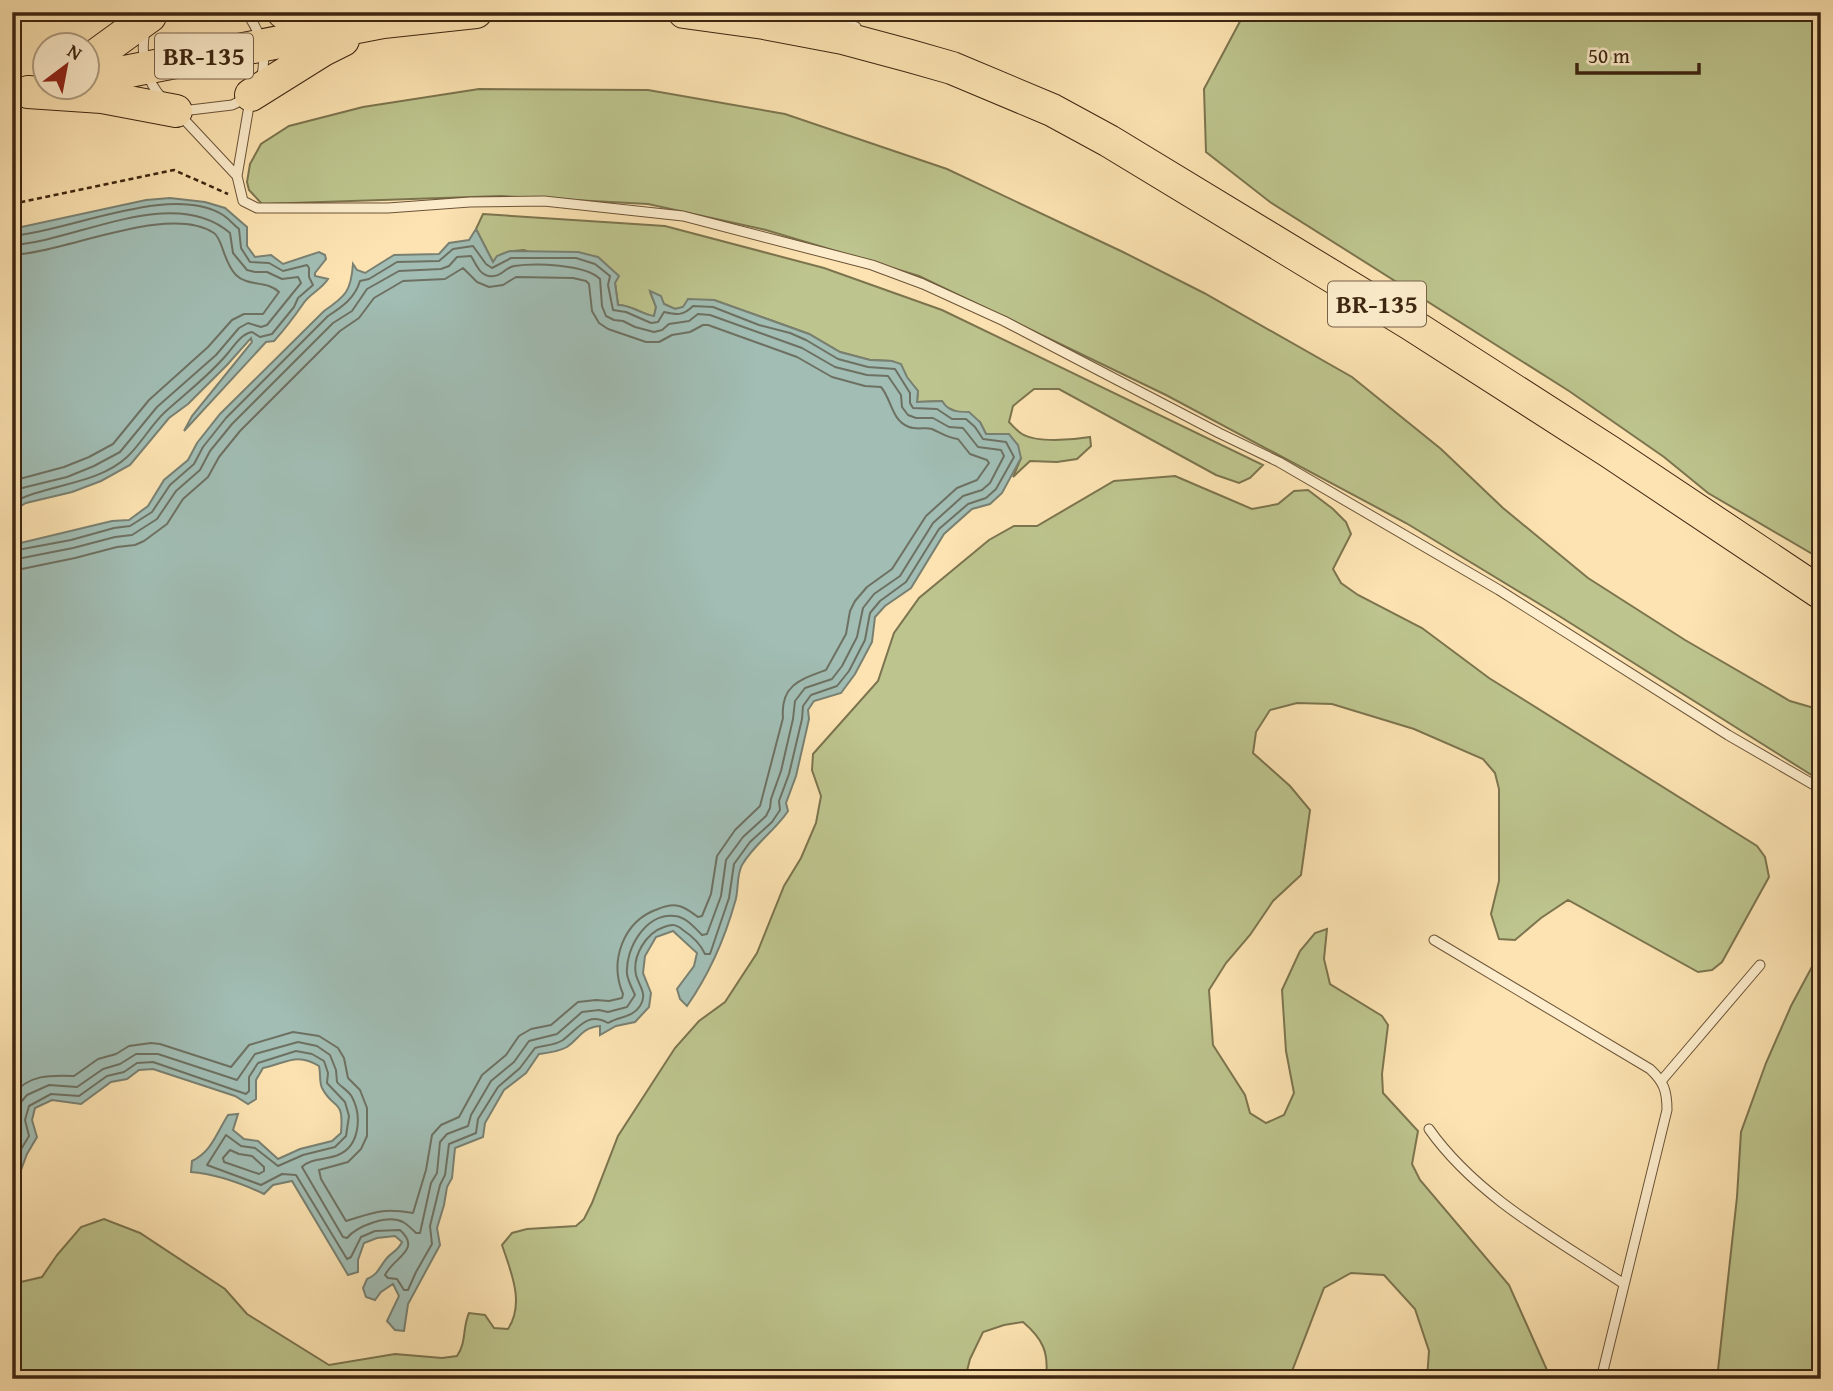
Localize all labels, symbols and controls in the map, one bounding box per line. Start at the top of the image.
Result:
north arrow [32,32,102,102]
scale bar [1577,32,1700,76]
road number: BR-135 [155,34,253,78]
text: N [62,36,88,67]
text: 50 m [1588,40,1630,71]
road number: BR-135 [1328,282,1426,326]

